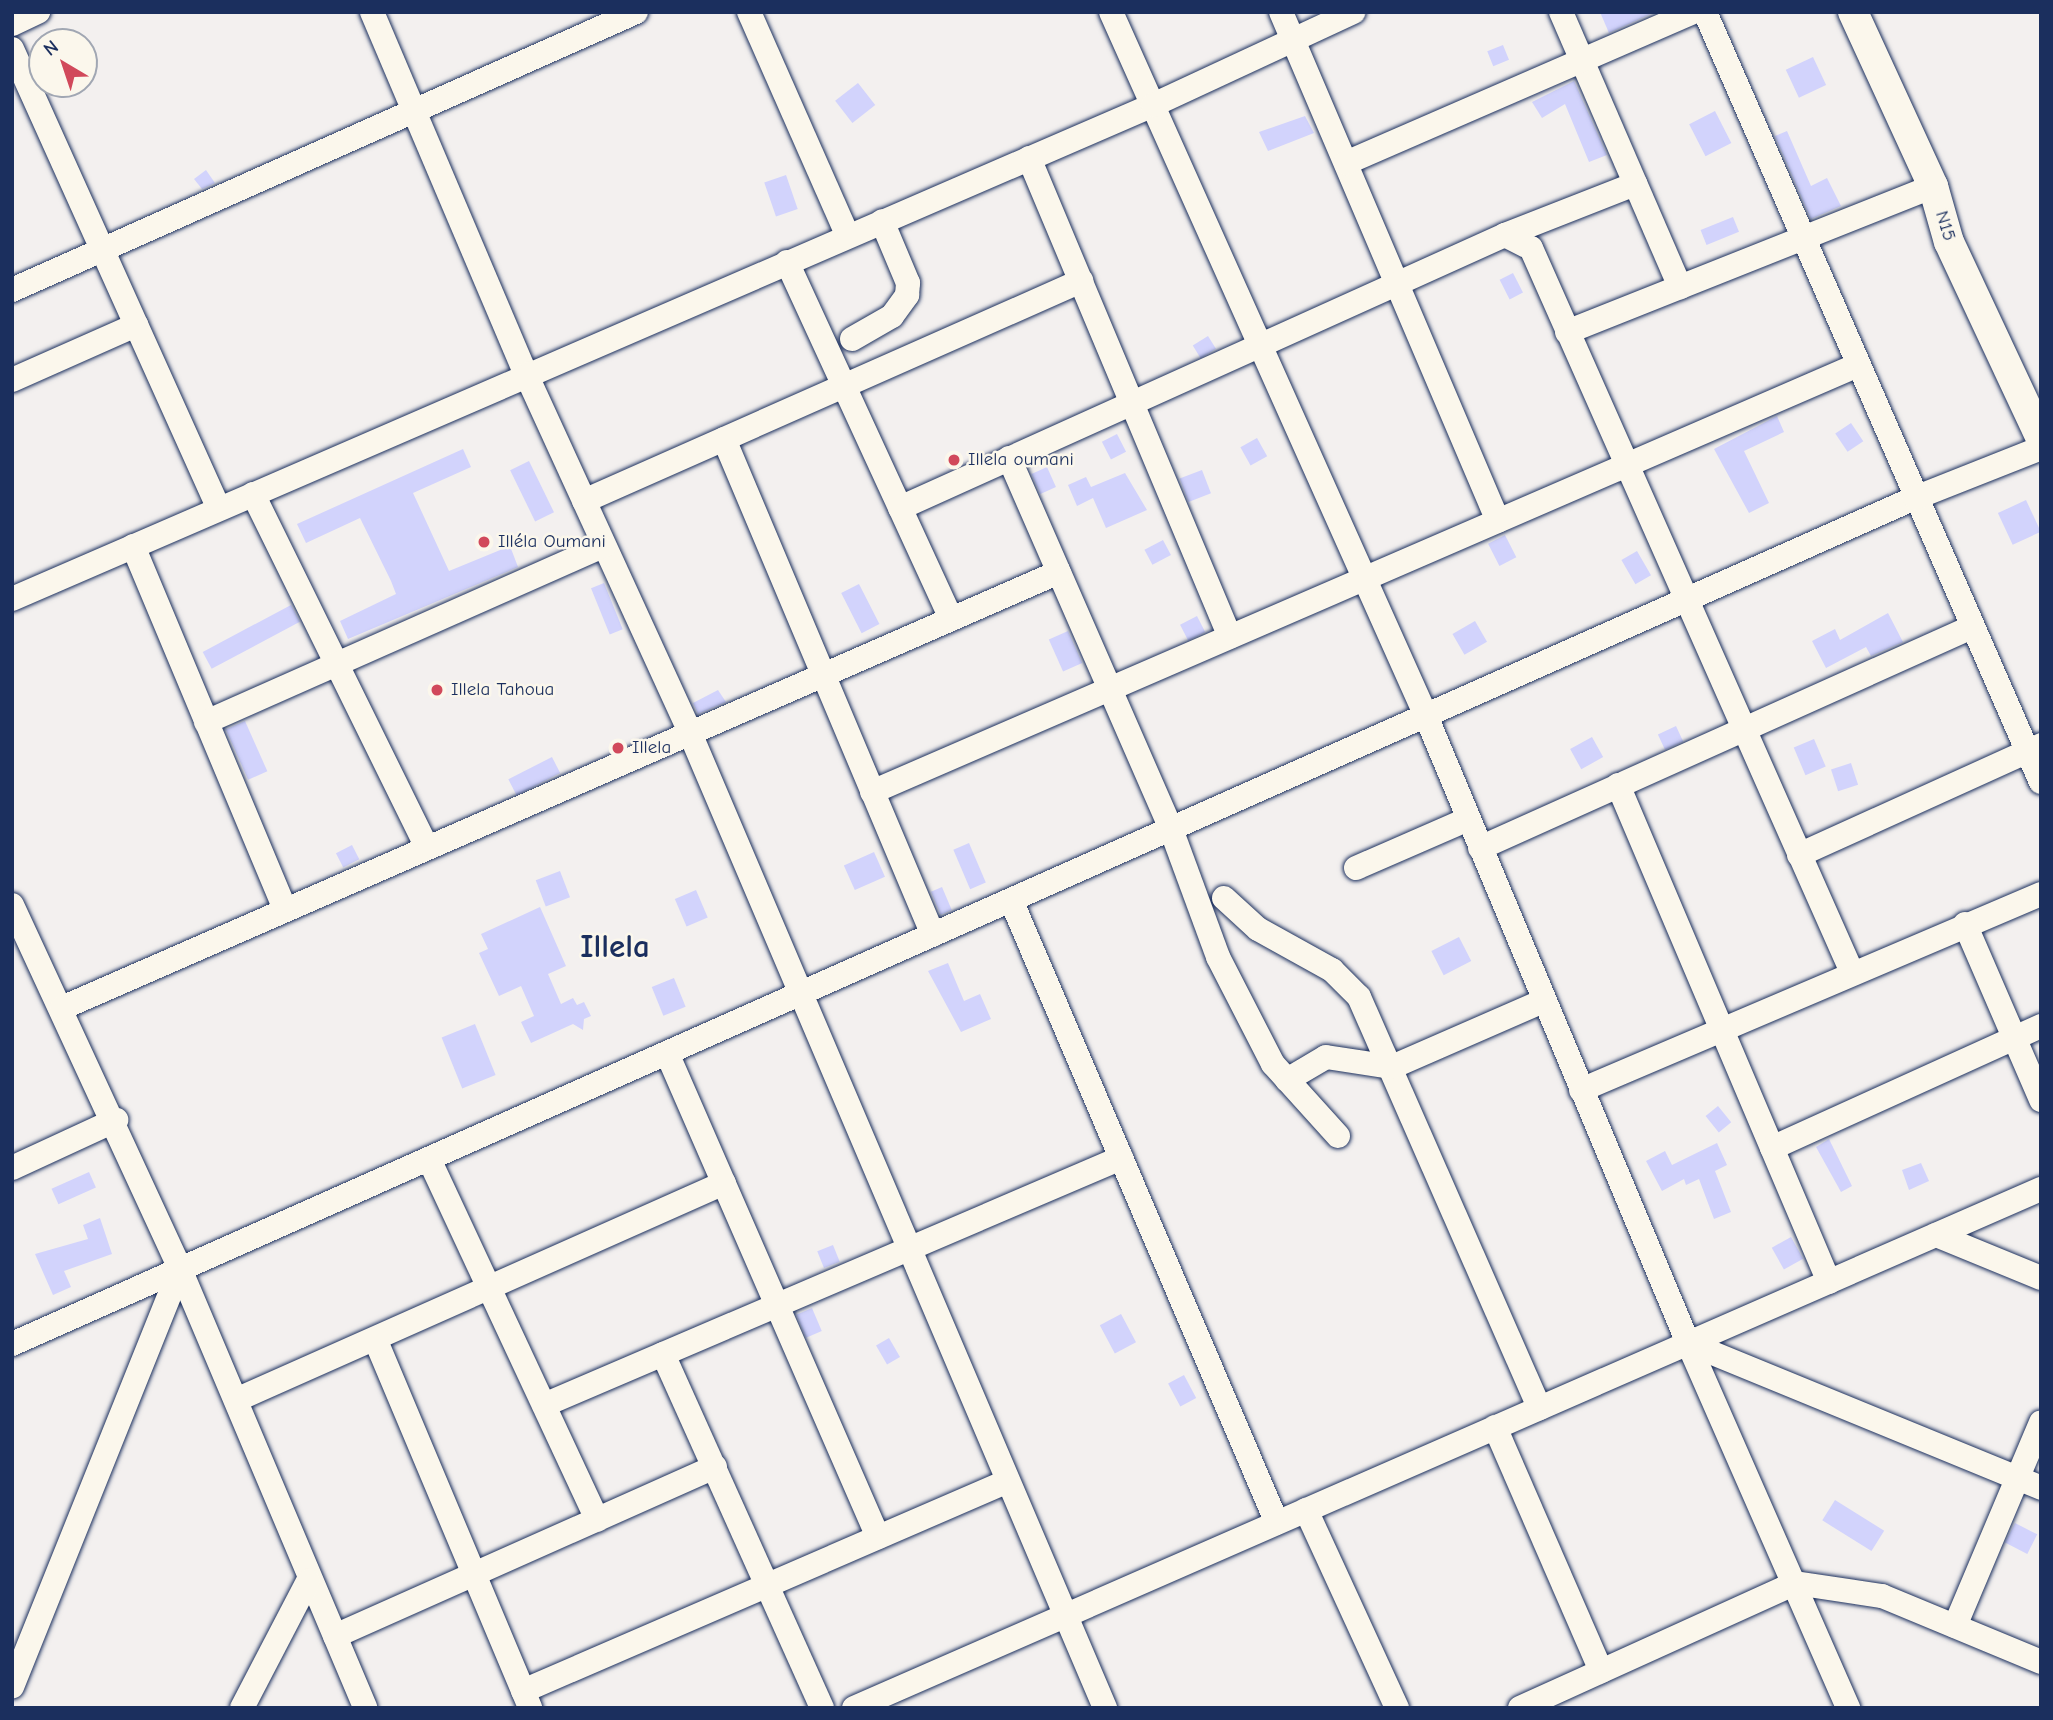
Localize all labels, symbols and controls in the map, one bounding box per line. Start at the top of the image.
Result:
north arrow [28,28,98,98]
text: N [39,36,63,61]
street label: N15 [1930,208,1960,244]
place label: Illela oumani [968,449,1074,471]
marker: Illela oumani [946,452,962,468]
place label: Illéla Oumani [498,531,606,553]
marker: Illéla Oumani [476,534,492,550]
place label: Illela Tahoua [451,679,554,701]
marker: Illela Tahoua [429,682,445,698]
place label: Illela [632,737,671,759]
marker: Illela [610,740,626,756]
district label: Illela [580,927,650,967]

